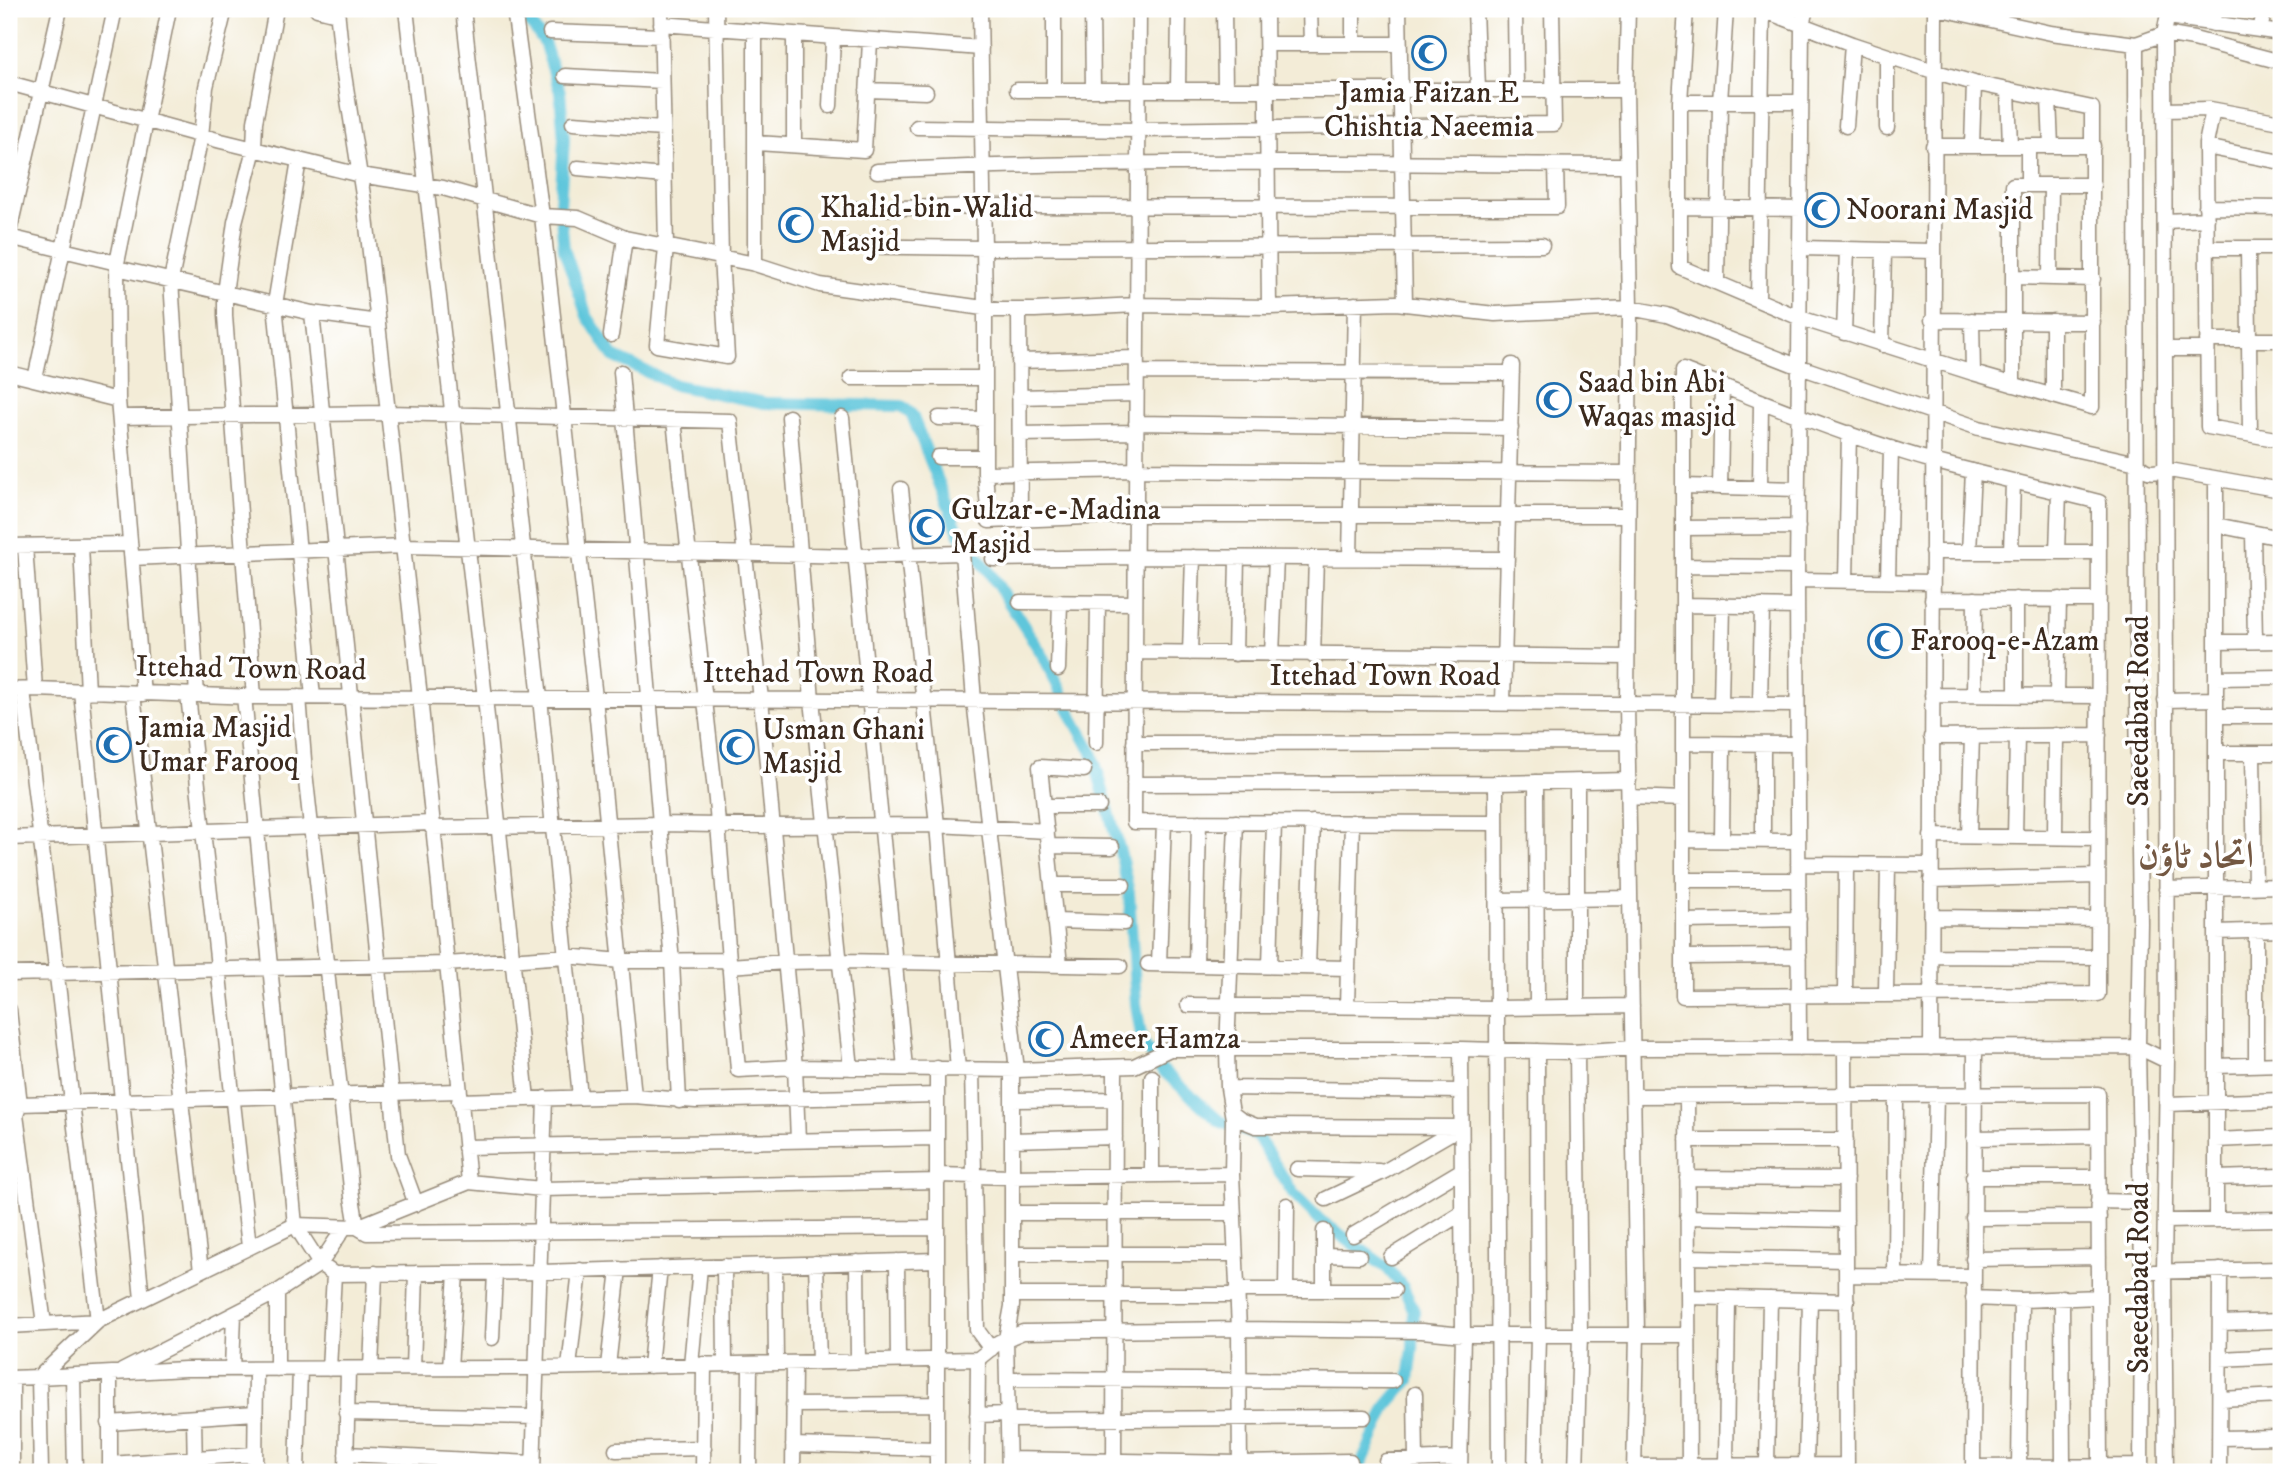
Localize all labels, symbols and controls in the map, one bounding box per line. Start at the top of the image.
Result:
mosque icon: Jamia Faizan E Chishtia Naeemia [1410,34,1448,72]
place label: Jamia Faizan E Chishtia Naeemia [1324,75,1534,146]
place label: Khalid-bin-Walid Masjid [820,190,1033,261]
mosque icon: Noorani Masjid [1803,191,1841,229]
place label: Noorani Masjid [1846,192,2033,229]
mosque icon: Khalid-bin-Walid Masjid [777,206,815,244]
place label: Saad bin Abi Waqas masjid [1577,365,1736,436]
mosque icon: Saad bin Abi Waqas masjid [1535,381,1573,419]
place label: Gulzar-e-Madina Masjid [951,492,1161,563]
mosque icon: Gulzar-e-Madina Masjid [908,508,946,546]
street label: Saeedabad Road [2121,615,2158,807]
mosque icon: Farooq-e-Azam [1866,622,1904,660]
place label: Farooq-e-Azam [1910,623,2100,660]
street label: Ittehad Town Road [135,648,367,690]
street label: Ittehad Town Road [703,655,933,692]
street label: Ittehad Town Road [1270,658,1500,695]
place label: Jamia Masjid Umar Farooq [135,710,300,781]
place label: Usman Ghani Masjid [762,712,925,783]
mosque icon: Jamia Masjid Umar Farooq [95,726,133,764]
mosque icon: Usman Ghani Masjid [718,728,756,766]
district label: اتحاد ٹاؤن [2138,833,2254,880]
mosque icon: Ameer Hamza [1027,1020,1065,1058]
place label: Ameer Hamza [1070,1021,1240,1058]
street label: Saeedabad Road [2121,1182,2158,1374]

